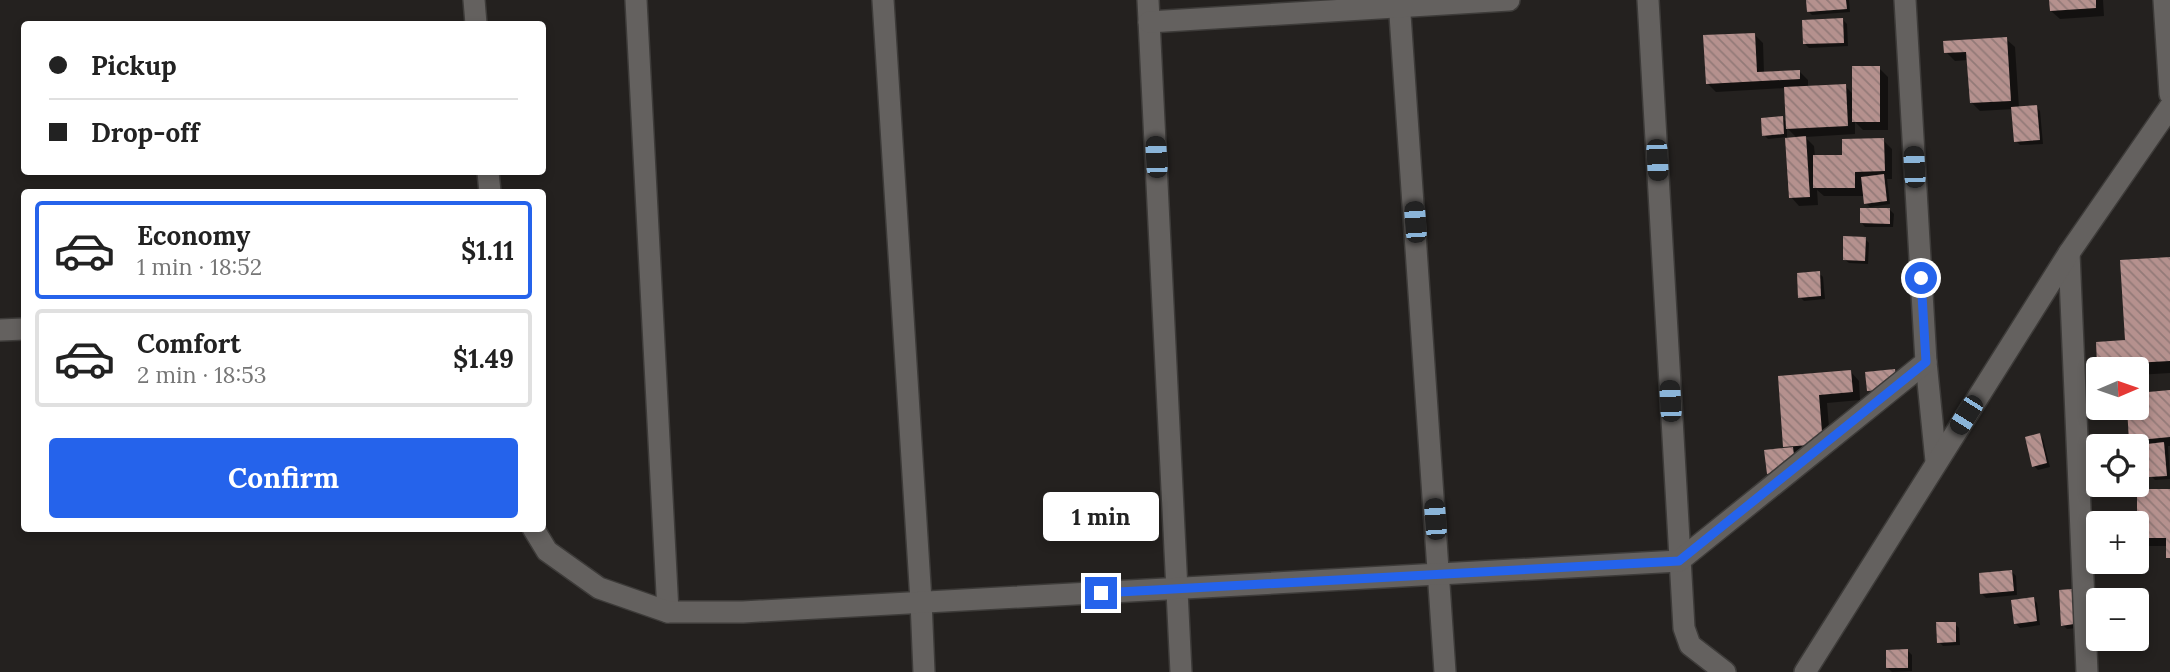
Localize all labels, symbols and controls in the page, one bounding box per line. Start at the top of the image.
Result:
text: Pickup [91,49,177,82]
text: Drop-off [91,116,199,149]
car [1145,135,1168,179]
car [1646,138,1669,182]
car [1903,145,1926,189]
car [1404,200,1427,244]
icon: car [53,219,116,282]
text: Economy [137,219,250,252]
text: $1.11 [461,234,514,267]
text: 1 min · 18:52 [137,252,262,281]
route start [1905,262,1937,294]
icon: car [53,327,116,390]
text: Comfort [137,327,241,360]
text: $1.49 [453,342,514,375]
north arrow [2086,357,2149,420]
map controls [2086,357,2149,651]
text: 2 min · 18:53 [137,360,267,389]
car [1659,379,1682,423]
car [1946,392,1987,438]
button: locate [2086,434,2149,497]
button: Confirm [49,438,518,518]
callout: 1 min [1043,491,1159,540]
car [1424,497,1447,541]
text: 1 min [1072,502,1130,531]
button: + [2086,511,2149,574]
route end [1085,577,1117,609]
button: − [2086,588,2149,651]

